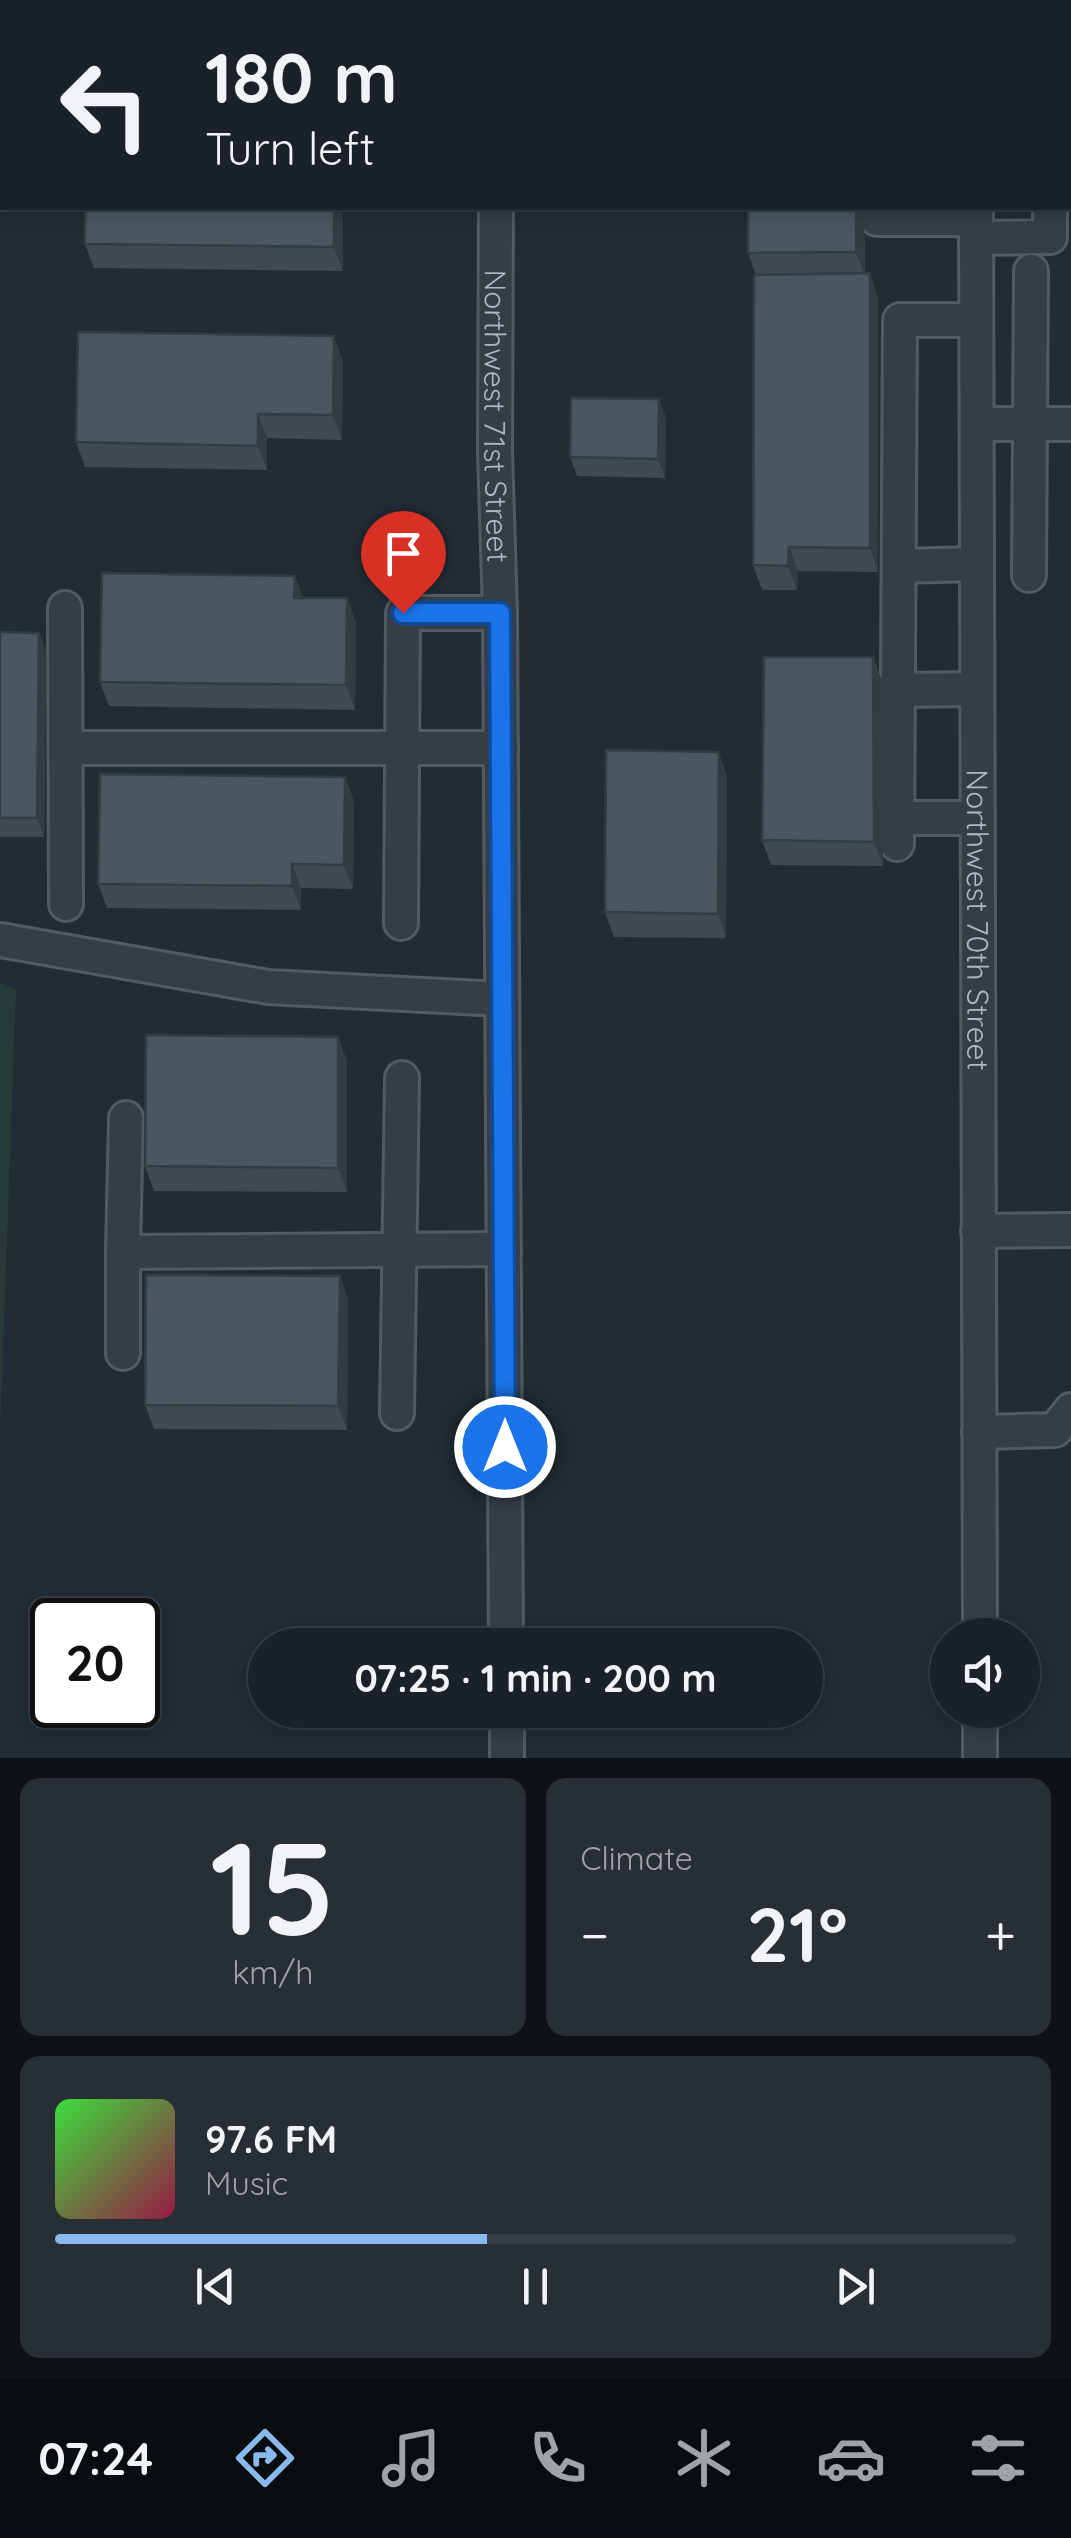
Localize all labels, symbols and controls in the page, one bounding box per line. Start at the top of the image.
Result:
text: 180 m [205,33,398,121]
icon: left [40,40,170,170]
text: Turn left [205,120,375,176]
street label: Northwest 71st Street [476,269,517,563]
pin [361,511,446,614]
icon: arrive [376,526,431,581]
street label: Northwest 70th Street [959,769,997,1071]
position arrow [453,1395,557,1499]
speed limit sign: 20 [30,1598,160,1728]
map controls [930,1618,1040,1728]
button: sound [930,1618,1040,1728]
text: 07:25 · 1 min · 200 m [354,1654,717,1702]
text: 15 [210,1805,335,1968]
text: Climate [581,1838,693,1878]
text: 21° [746,1887,848,1981]
text: − [581,1900,609,1969]
text: + [985,1900,1016,1969]
text: km/h [232,1952,313,1992]
text: 97.6 FM [205,2115,337,2163]
text: Music [205,2163,288,2203]
icon: previous [188,2259,243,2314]
icon: pause [508,2259,563,2314]
icon: next [828,2259,883,2314]
icon: directions [230,2423,300,2493]
icon: music [376,2423,446,2493]
icon: phone [523,2423,593,2493]
icon: climate [669,2423,739,2493]
icon: car [816,2423,886,2493]
icon: filters [963,2423,1033,2493]
text: 07:24 [38,2430,153,2486]

